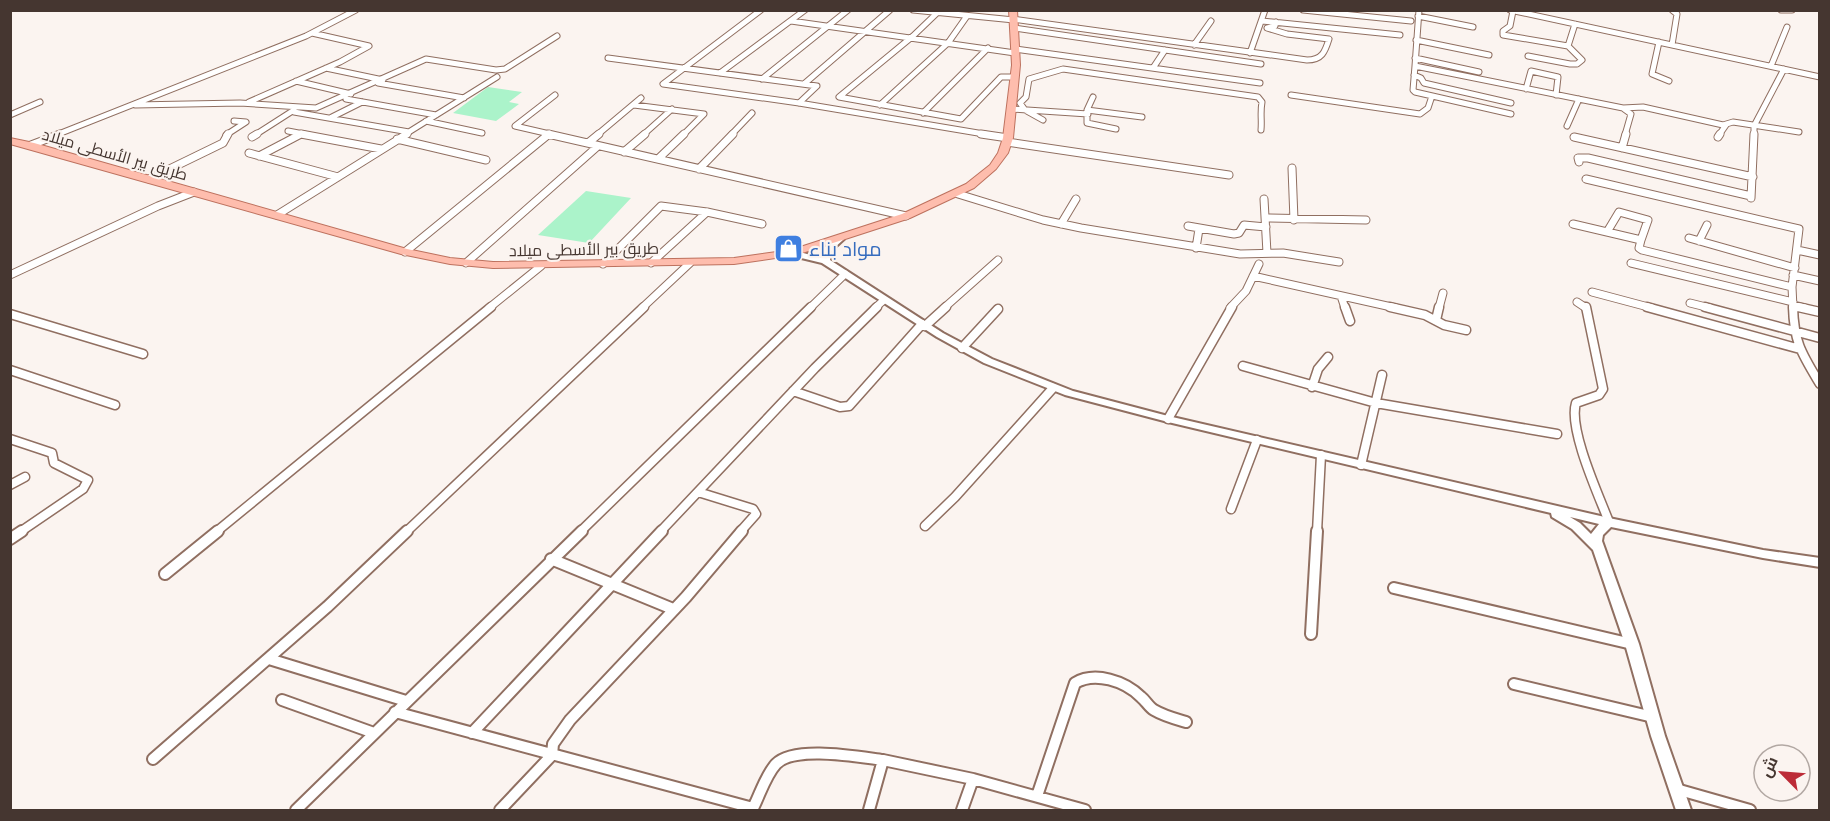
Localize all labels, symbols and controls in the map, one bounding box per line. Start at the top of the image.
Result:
street label: طريق بير الأسطى ميلاد [40,125,190,185]
shop icon: مواد بناء [772,233,804,265]
place label: مواد بناء [809,237,882,261]
street label: طريق بير الأسطى ميلاد [509,239,659,261]
north arrow [1752,743,1812,803]
text: ش [1756,754,1782,780]

